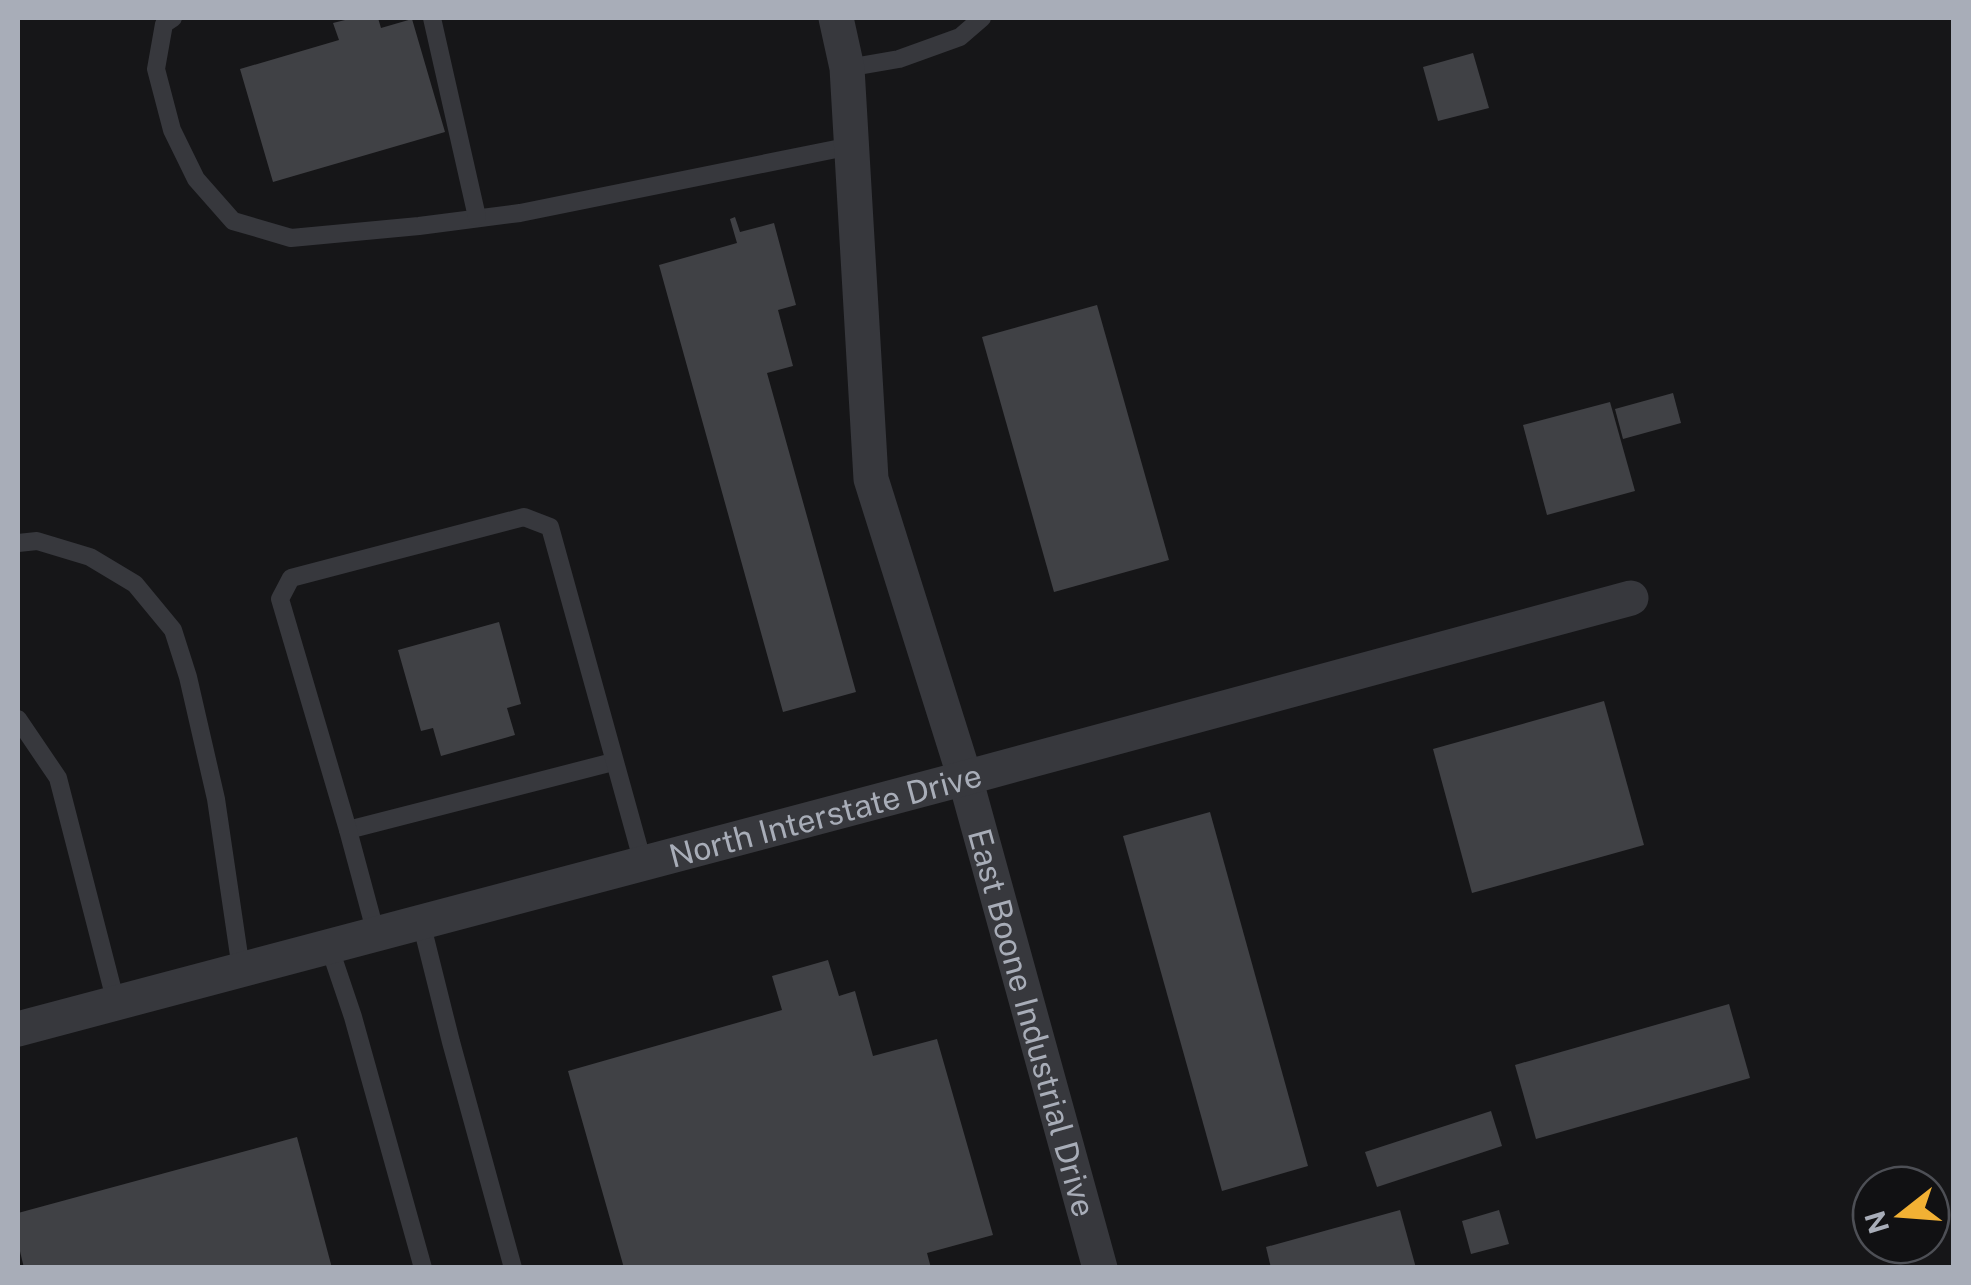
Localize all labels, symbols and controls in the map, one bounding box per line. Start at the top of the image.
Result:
street label: North Interstate Drive [665,756,985,874]
street label: East Boone Industrial Drive [961,824,1103,1221]
north arrow [1851,1165,1951,1265]
text: N [1858,1207,1896,1238]

